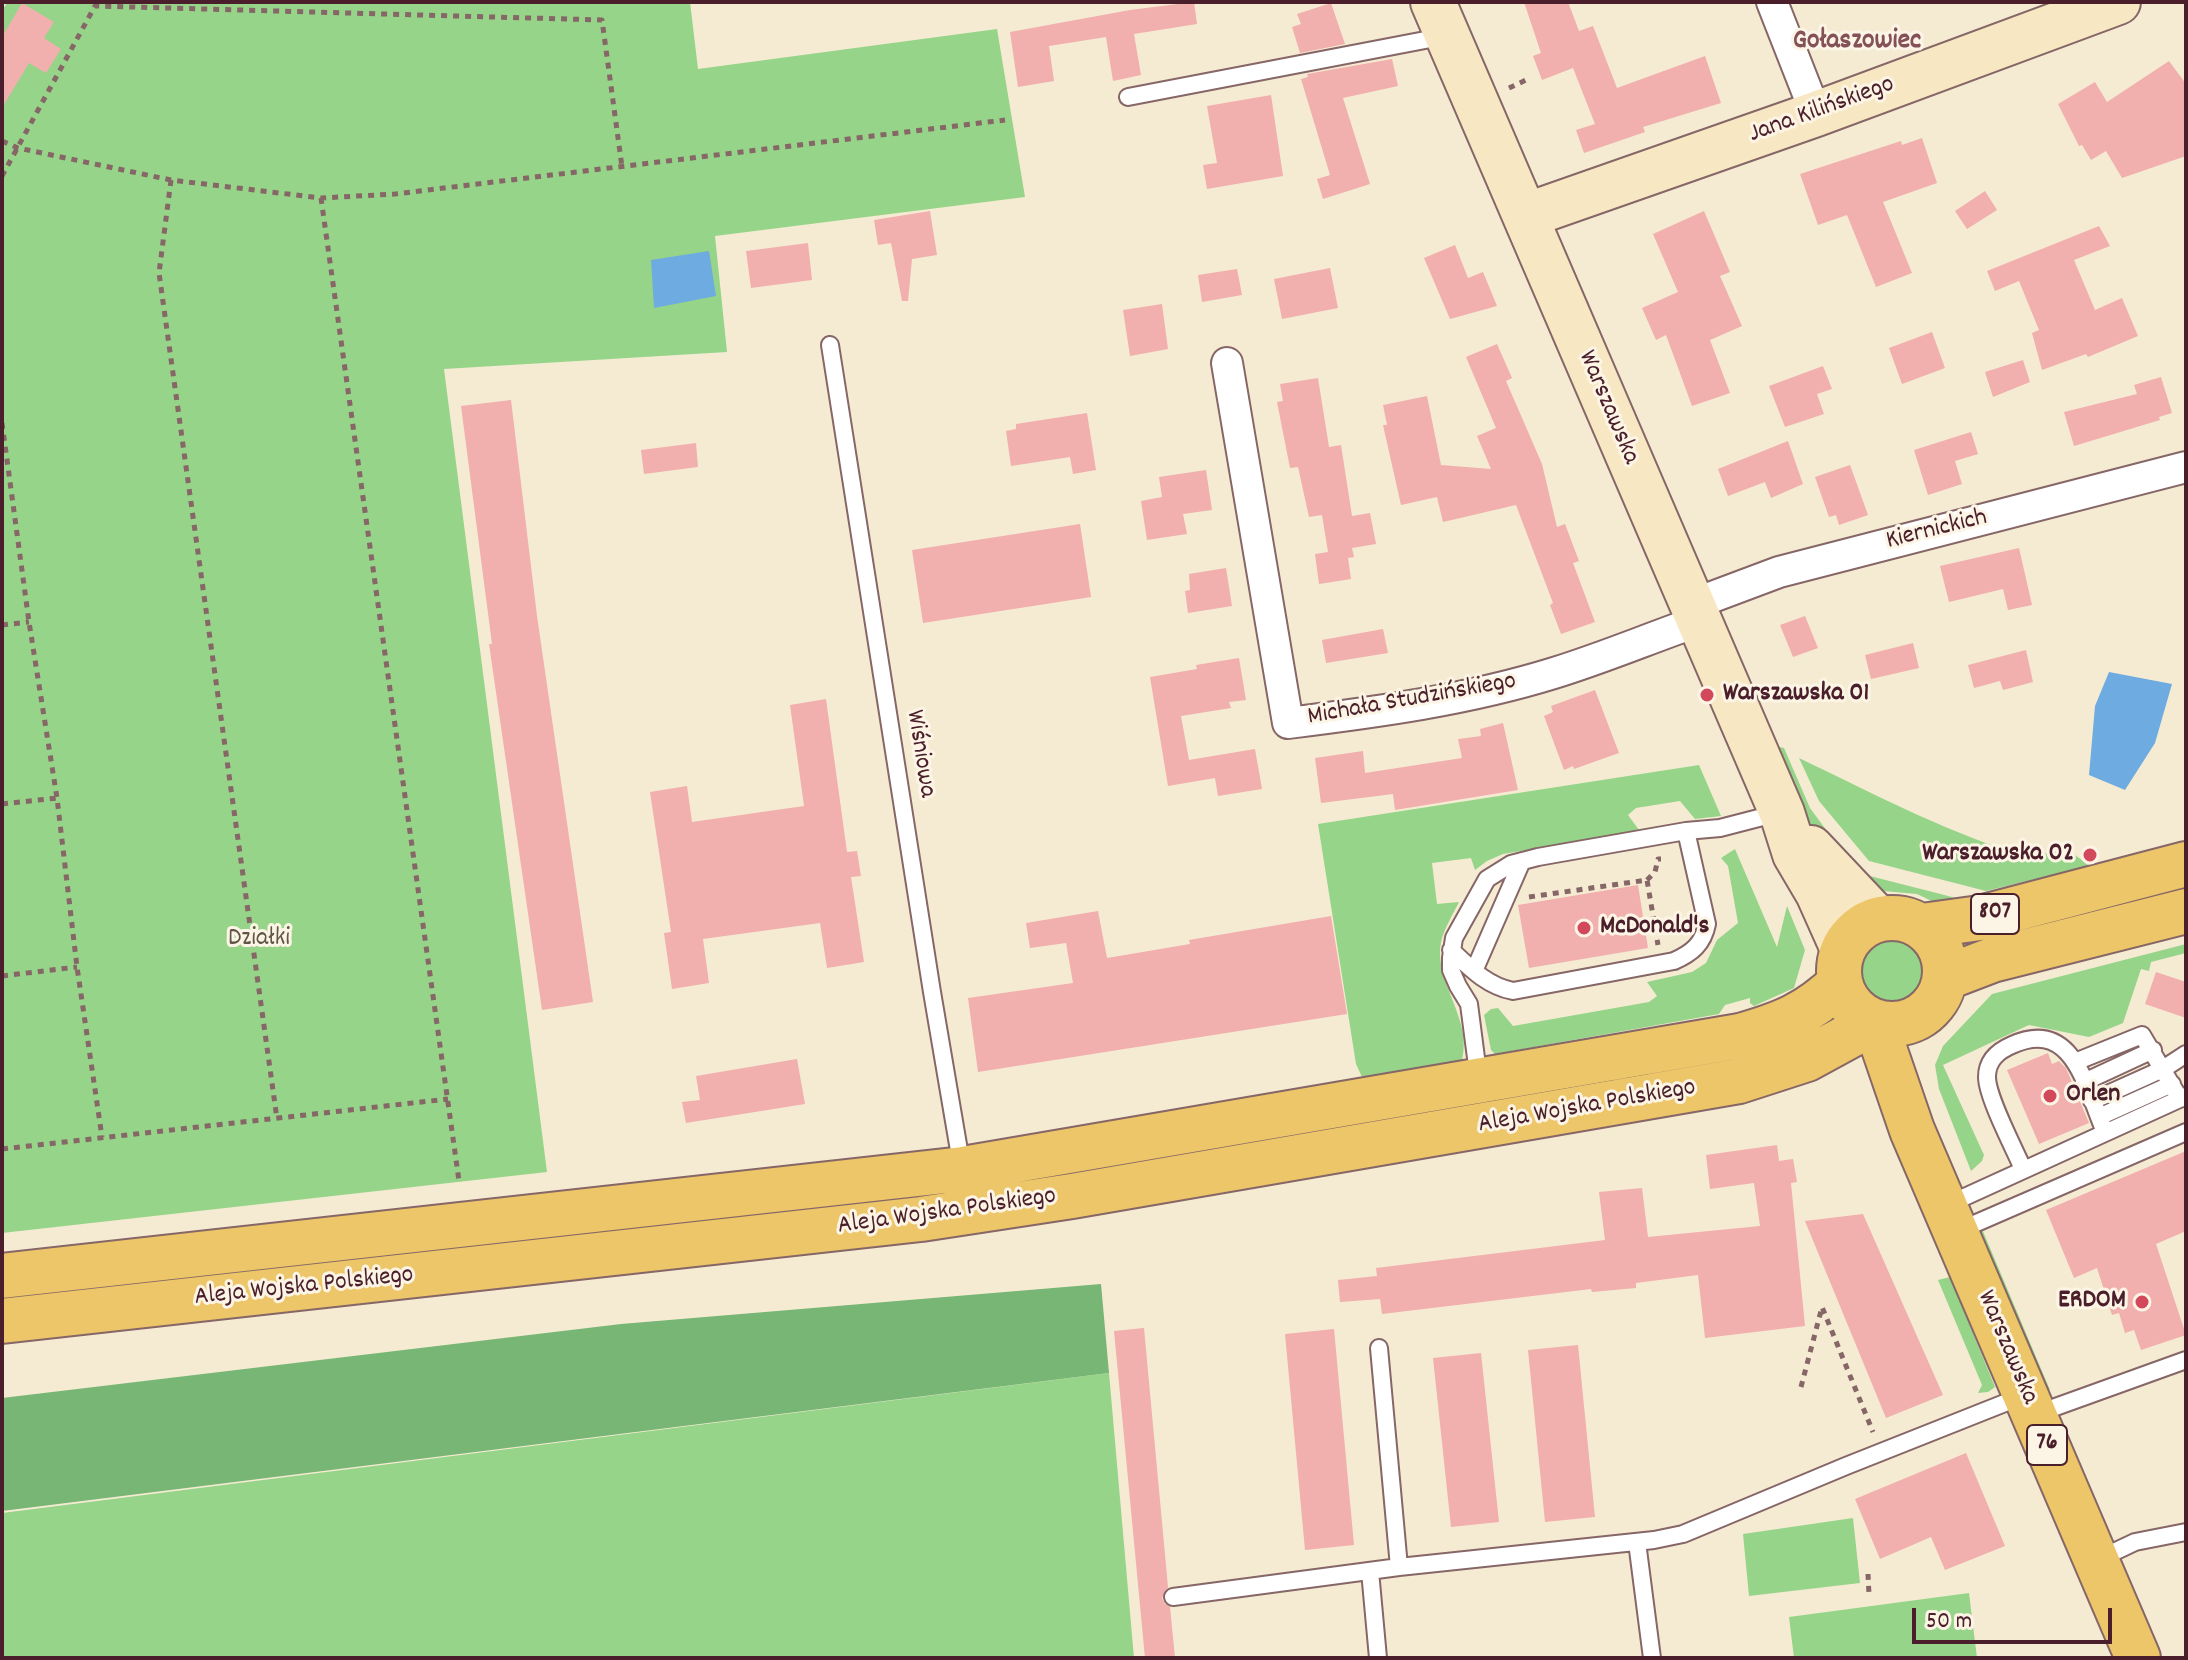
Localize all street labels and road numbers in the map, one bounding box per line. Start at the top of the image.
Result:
street label: Jana Kilińskiego [1745,70,1899,152]
street label: Warszawska [1569,347,1645,469]
street label: Kiernickich [1883,503,1991,559]
street label: Michała Studzińskiego [1305,667,1519,735]
street label: Wiśniowa [897,708,941,800]
road number: 807 [1971,894,2019,934]
street label: Aleja Wojska Polskiego [1476,1074,1698,1142]
street label: Aleja Wojska Polskiego [836,1182,1058,1244]
street label: Aleja Wojska Polskiego [193,1261,415,1315]
street label: Warszawska [1968,1287,2044,1409]
road number: 76 [2027,1425,2067,1465]

